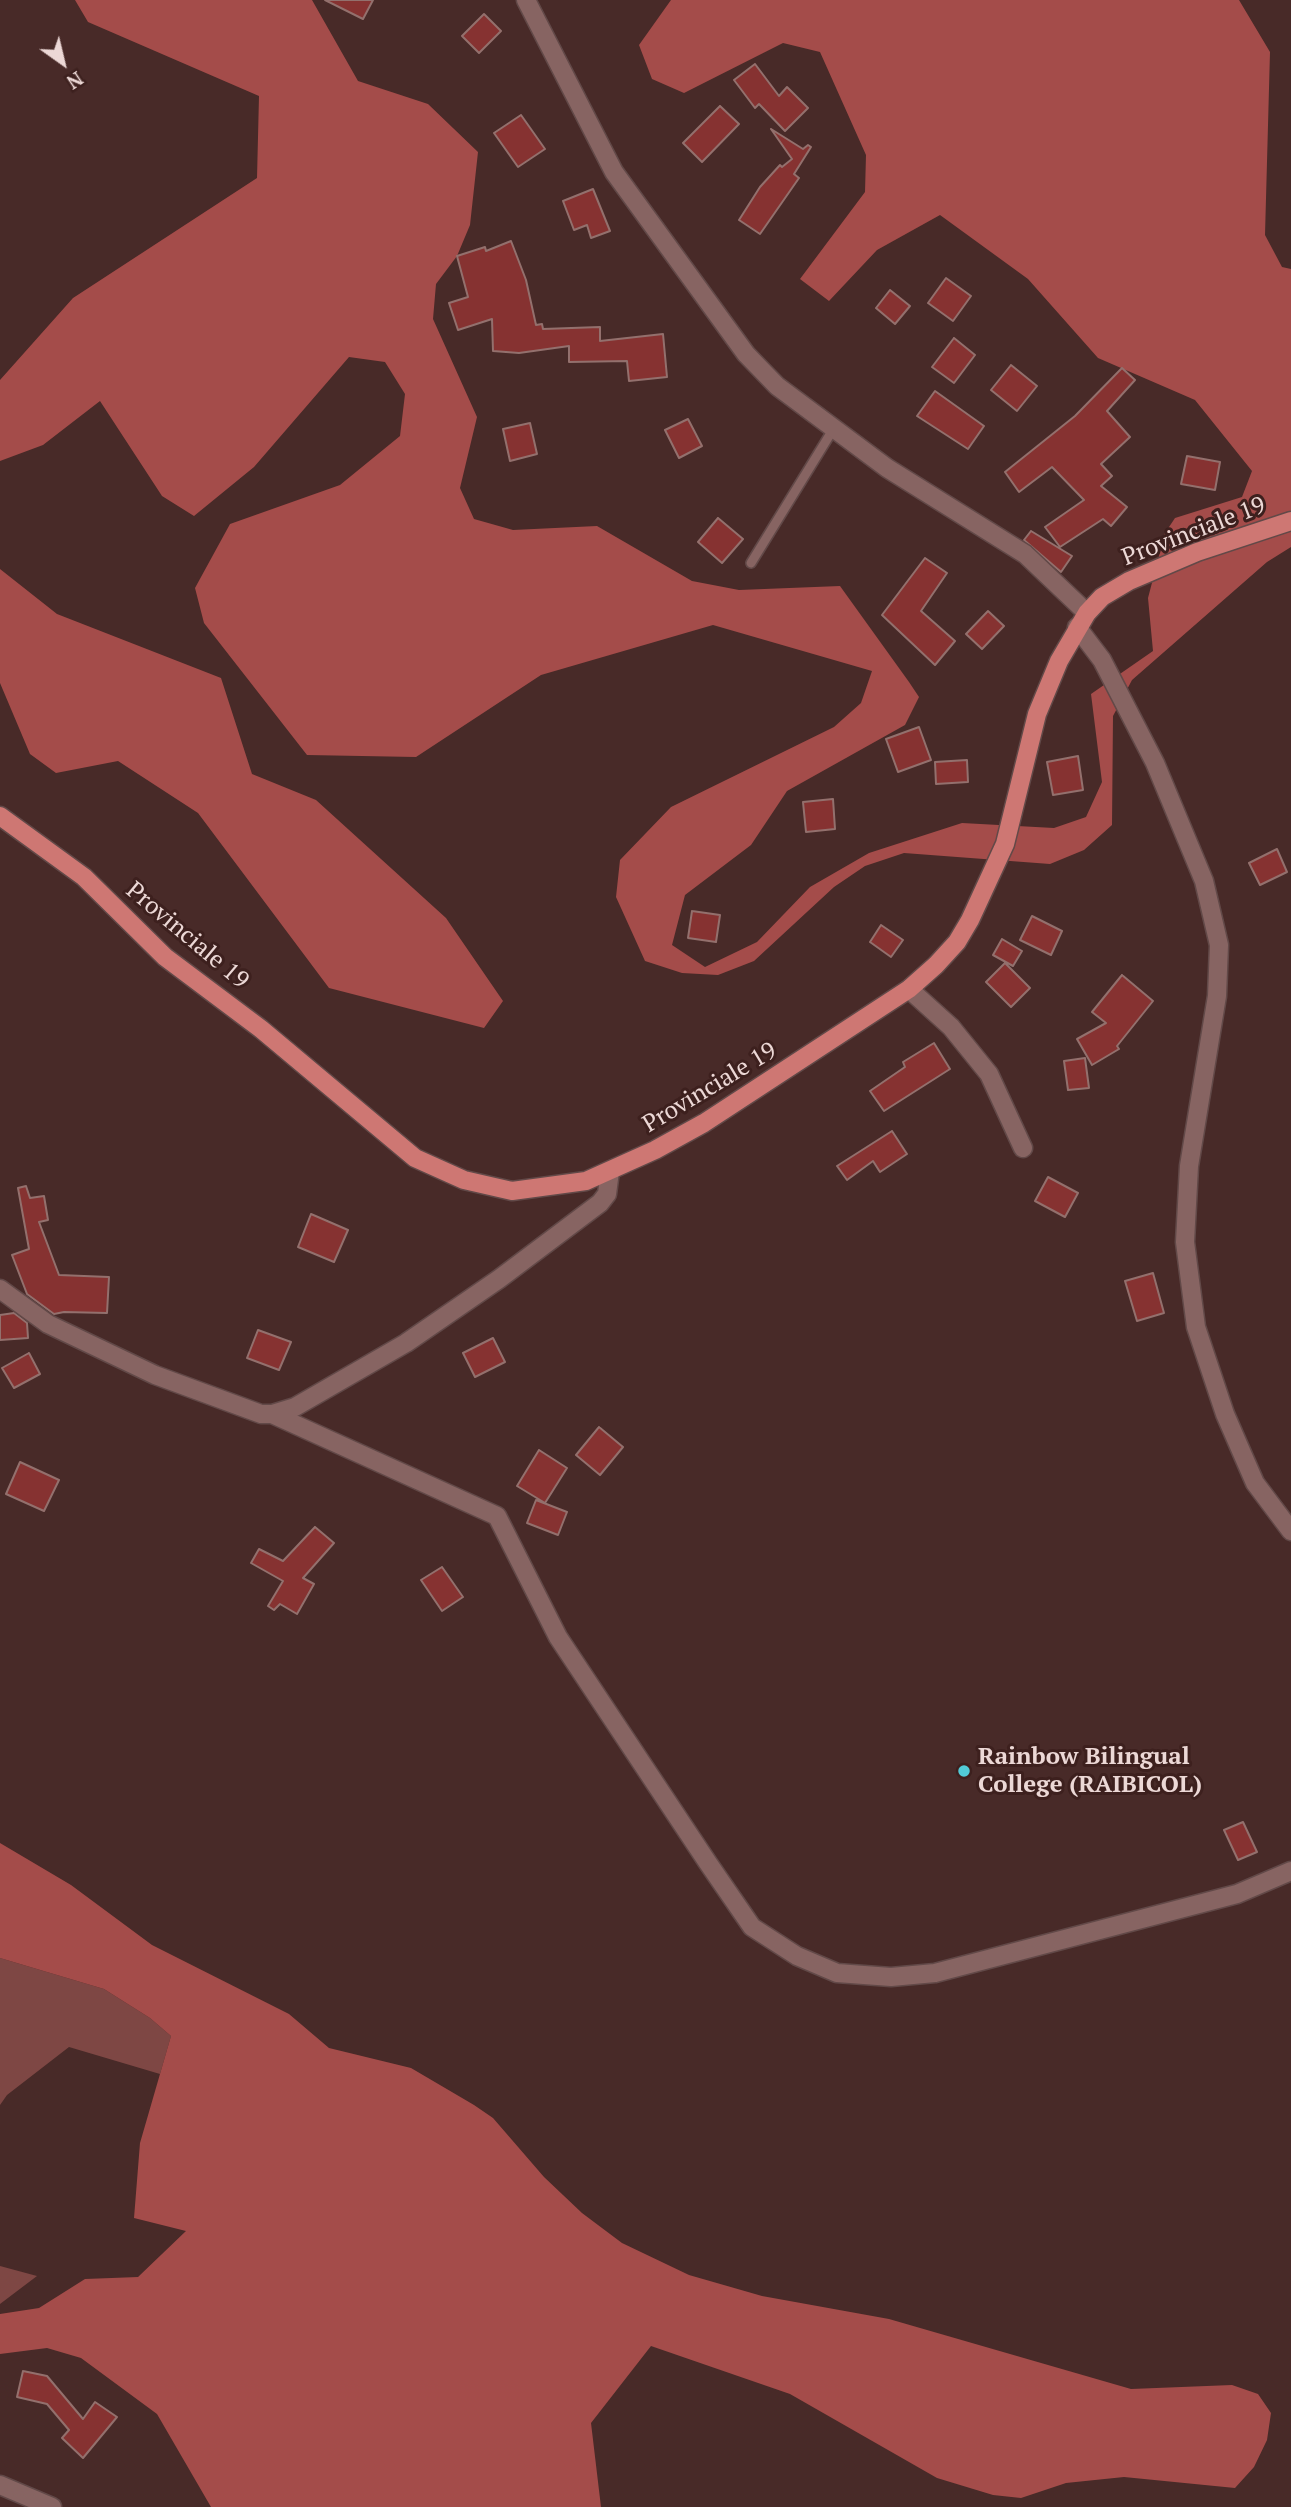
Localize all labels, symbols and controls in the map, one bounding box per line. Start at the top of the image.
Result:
north arrow [28,28,98,98]
text: N [62,66,88,95]
street label: Provinciale 19 [1118,491,1270,573]
street label: Provinciale 19 [120,876,254,996]
street label: Provinciale 19 [638,1037,782,1139]
place label: Rainbow Bilingual College (RAIBICOL) [978,1743,1202,1799]
marker: Rainbow Bilingual College (RAIBICOL) [956,1763,972,1779]

